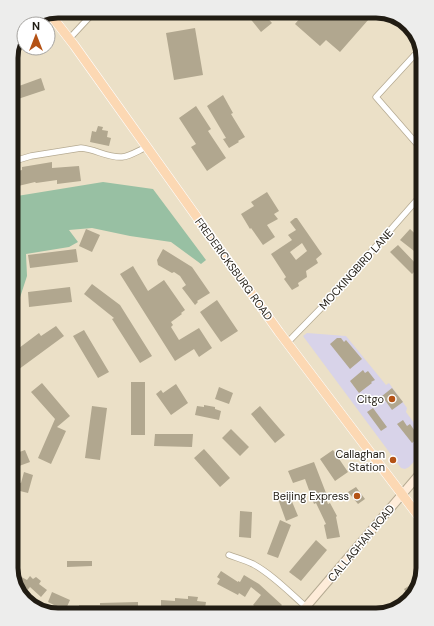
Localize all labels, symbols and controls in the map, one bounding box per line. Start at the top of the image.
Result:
north arrow [16,16,56,56]
text: N [32,19,40,33]
street label: FREDERICKSBURG ROAD [192,215,276,323]
street label: MOCKINGBIRD LANE [316,226,396,312]
place label: Citgo [357,392,384,406]
marker: Citgo [387,394,397,404]
place label: Callaghan Station [335,447,385,474]
marker: Callaghan Station [388,455,398,465]
place label: Beijing Express [273,489,349,503]
marker: Beijing Express [352,491,362,501]
street label: CALLAGHAN ROAD [325,501,398,584]

